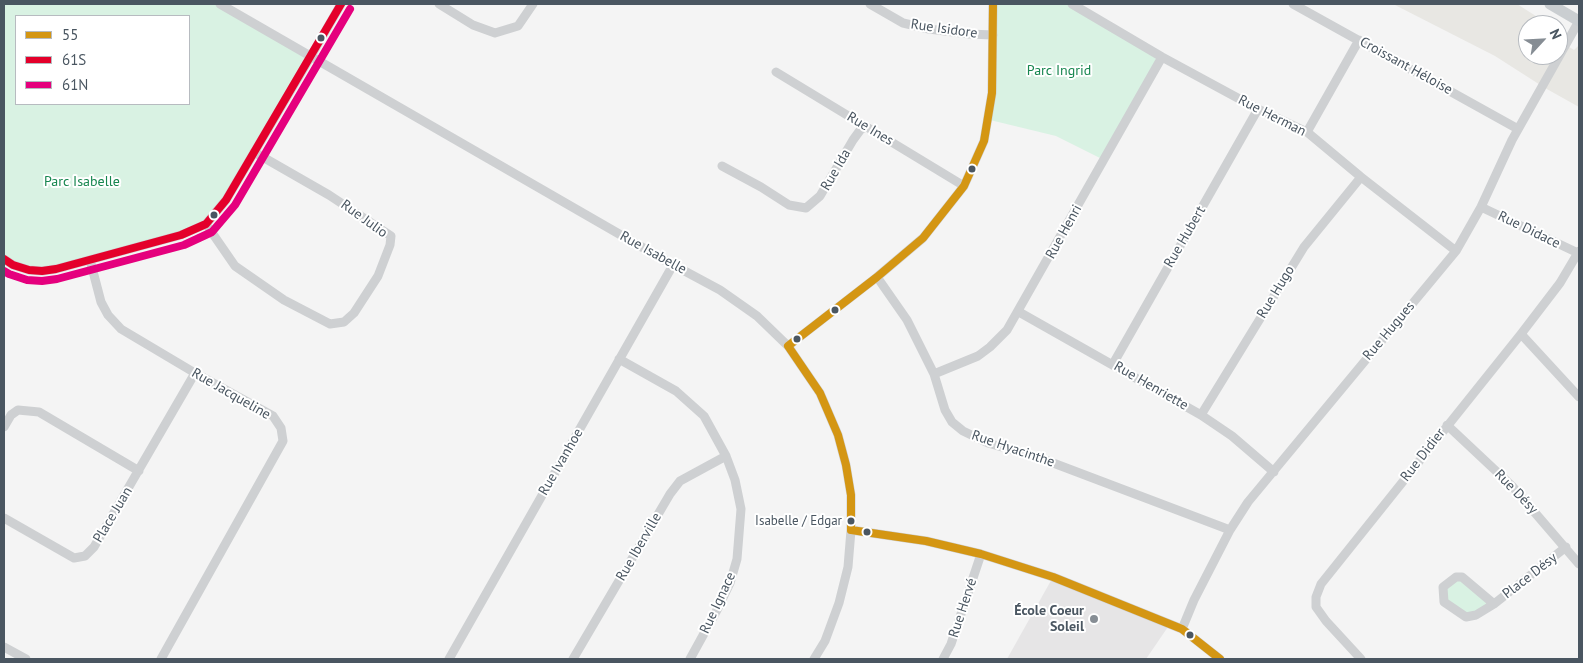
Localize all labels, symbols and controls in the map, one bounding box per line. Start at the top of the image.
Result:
legend [15,15,190,105]
north arrow [1518,15,1568,65]
street label: Rue Isidore [910,16,978,42]
text: 55 [62,25,78,44]
text: N [1546,26,1566,42]
unlabelled marker [316,33,326,43]
street label: Croissant Héloise [1357,34,1455,98]
text: 61S [62,50,86,69]
park label: Parc Ingrid [1027,63,1091,79]
text: 61N [62,75,88,94]
street label: Rue Herman [1235,92,1309,140]
street label: Rue Ines [844,109,896,149]
street label: Rue Ida [817,146,855,194]
unlabelled marker [967,164,977,174]
park label: Parc Isabelle [44,174,120,190]
street label: Rue Julio [337,196,391,242]
street label: Rue Henri [1042,202,1086,262]
street label: Rue Hubert [1161,203,1209,271]
street label: Rue Didace [1495,208,1563,252]
unlabelled marker [209,210,219,220]
street label: Rue Isabelle [617,228,689,278]
street label: Rue Hugo [1254,263,1298,321]
street label: Rue Hugues [1360,298,1418,364]
unlabelled marker [830,305,840,315]
unlabelled marker [792,334,802,344]
street label: Rue Henriette [1111,358,1191,414]
street label: Rue Jacqueline [189,365,273,423]
street label: Rue Didier [1397,425,1449,485]
street label: Rue Ivanhoe [535,426,587,498]
street label: Rue Hyacinthe [969,427,1057,471]
street label: Rue Désy [1491,466,1541,518]
street label: Place Juan [90,484,136,546]
street label: Rue Iberville [613,510,665,584]
place label: Isabelle / Edgar [755,513,842,529]
marker: Isabelle / Edgar [846,516,856,526]
unlabelled marker [862,527,872,537]
street label: Place Désy [1499,550,1561,602]
street label: Rue Ignace [696,570,740,636]
street label: Rue Hervé [945,576,981,640]
place label: École Coeur Soleil [1014,603,1084,636]
marker: École Coeur Soleil [1088,613,1100,625]
unlabelled marker [1185,630,1195,640]

